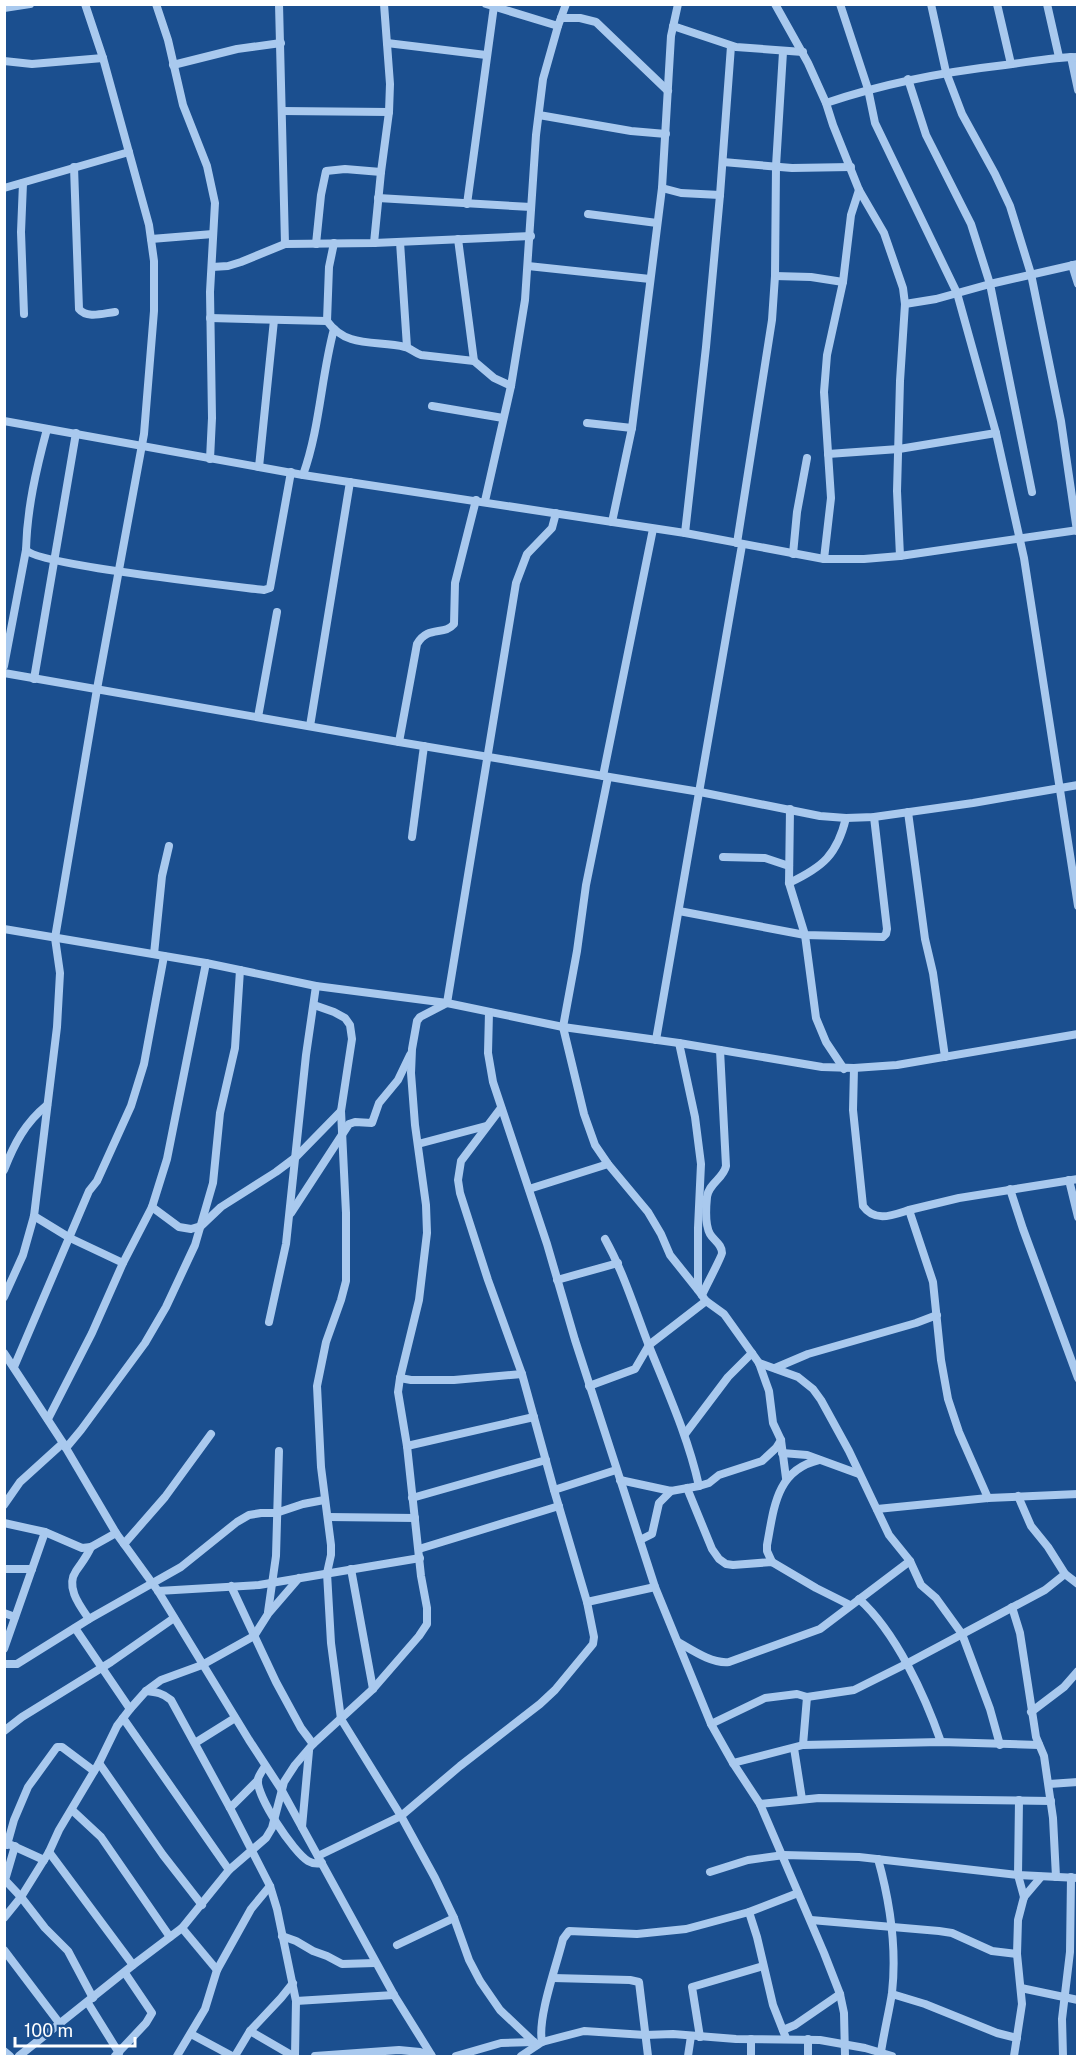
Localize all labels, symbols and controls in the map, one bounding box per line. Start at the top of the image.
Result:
scale bar [15,2010,135,2048]
text: 100 m [24,2020,73,2041]

